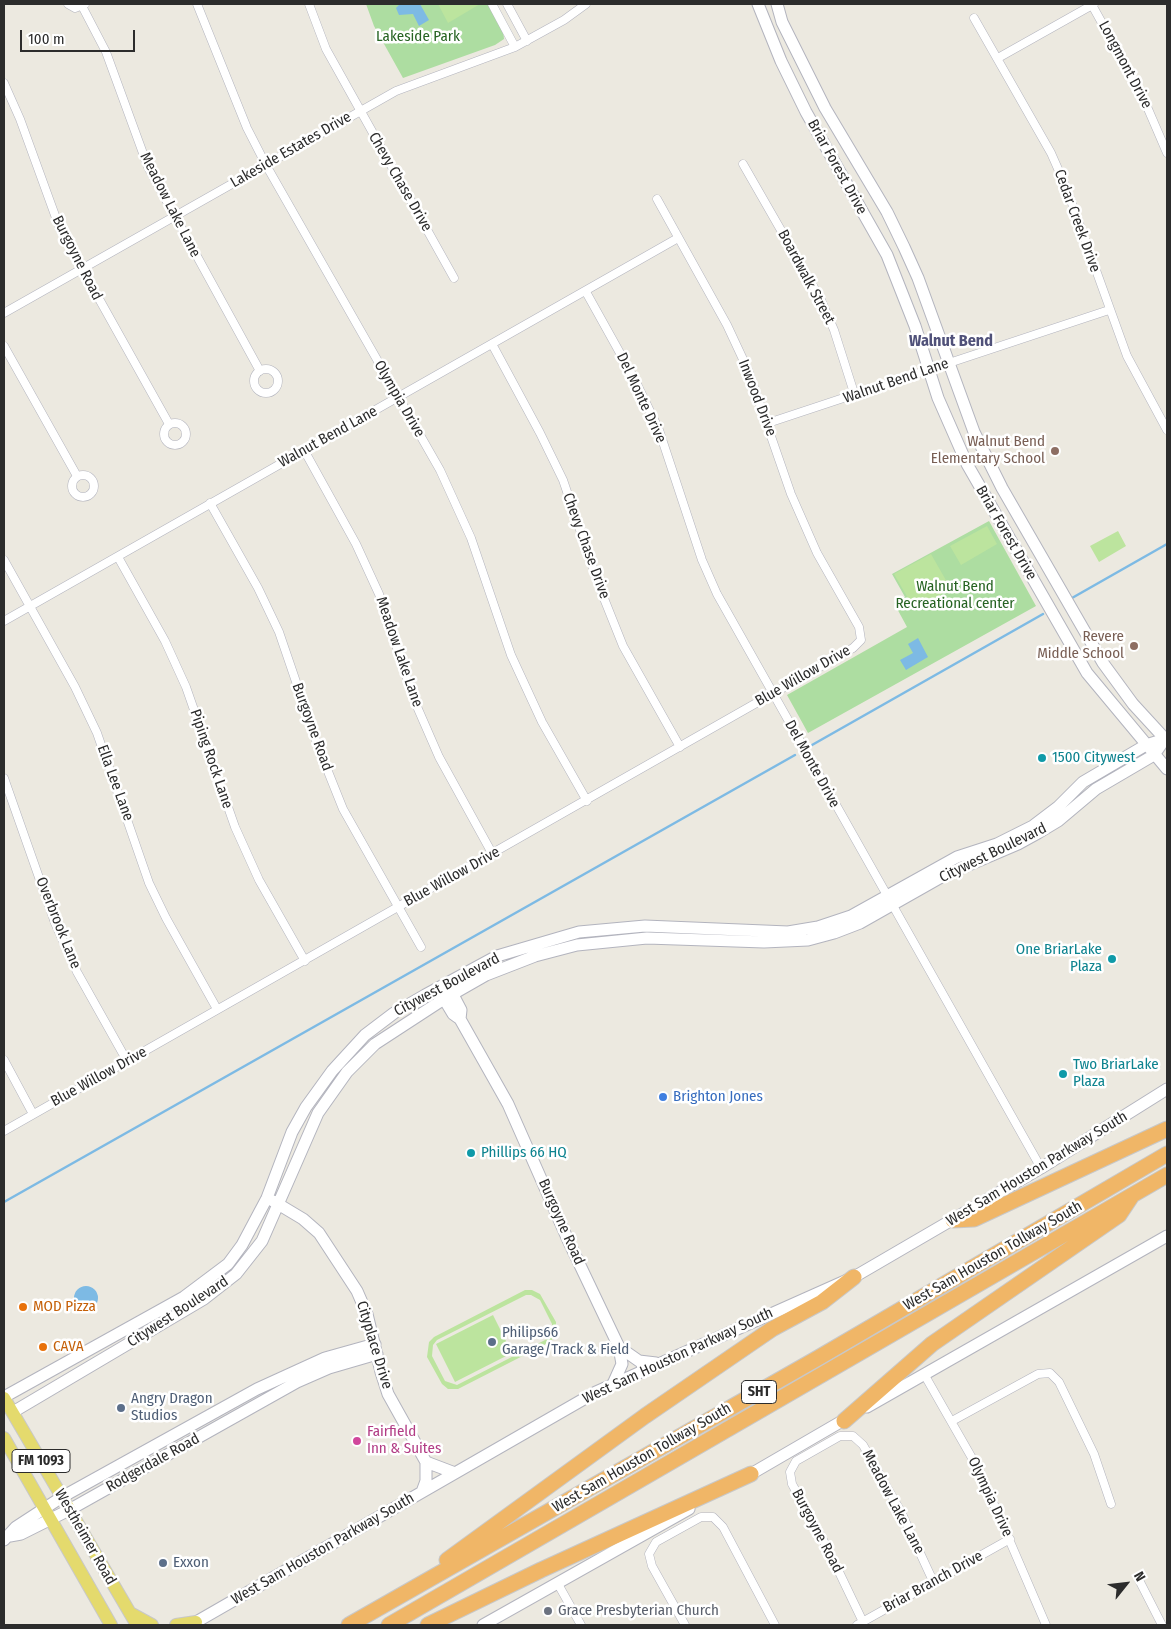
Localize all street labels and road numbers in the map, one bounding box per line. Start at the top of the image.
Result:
street label: Longmont Drive [1094,18,1156,112]
street label: Lakeside Estates Drive [227,108,355,192]
street label: Briar Forest Drive [803,116,871,218]
street label: Chevy Chase Drive [364,129,436,235]
street label: Meadow Lake Lane [136,149,204,261]
street label: Cedar Creek Drive [1050,167,1104,275]
street label: Burgoyne Road [48,213,106,303]
street label: Boardwalk Street [774,227,838,327]
street label: Del Monte Drive [612,350,670,446]
street label: Walnut Bend Lane [841,355,951,407]
street label: Olympia Drive [370,357,428,441]
street label: Inwood Drive [734,357,780,439]
street label: Walnut Bend Lane [275,402,381,472]
street label: Briar Forest Drive [972,483,1040,583]
street label: Chevy Chase Drive [559,491,613,601]
street label: Meadow Lake Lane [372,594,426,710]
street label: Blue Willow Drive [752,642,854,710]
street label: Burgoyne Road [288,681,336,773]
street label: Piping Rock Lane [186,707,236,811]
street label: Del Monte Drive [781,717,843,811]
street label: Ella Lee Lane [93,743,137,823]
street label: Citywest Boulevard [937,819,1049,887]
street label: Blue Willow Drive [401,843,503,911]
street label: Overbrook Lane [31,875,85,971]
street label: Citywest Boulevard [391,950,503,1020]
street label: Blue Willow Drive [48,1043,150,1111]
street label: West Sam Houston Parkway South [943,1108,1131,1230]
street label: Burgoyne Road [534,1176,588,1268]
street label: West Sam Houston Tollway South [900,1197,1086,1315]
street label: Citywest Boulevard [124,1273,232,1351]
street label: Cityplace Drive [352,1299,396,1391]
street label: West Sam Houston Parkway South [580,1304,776,1408]
road number: SHT [742,1380,776,1404]
street label: West Sam Houston Tollway South [549,1399,735,1517]
street label: Rodgerdale Road [103,1430,203,1496]
street label: Meadow Lake Lane [858,1447,928,1557]
road number: FM 1093 [12,1450,70,1472]
street label: Olympia Drive [964,1454,1016,1540]
street label: Westheimer Road [50,1486,120,1588]
street label: Burgoyne Road [787,1486,847,1576]
street label: West Sam Houston Parkway South [228,1489,418,1609]
street label: Briar Branch Drive [880,1547,986,1617]

